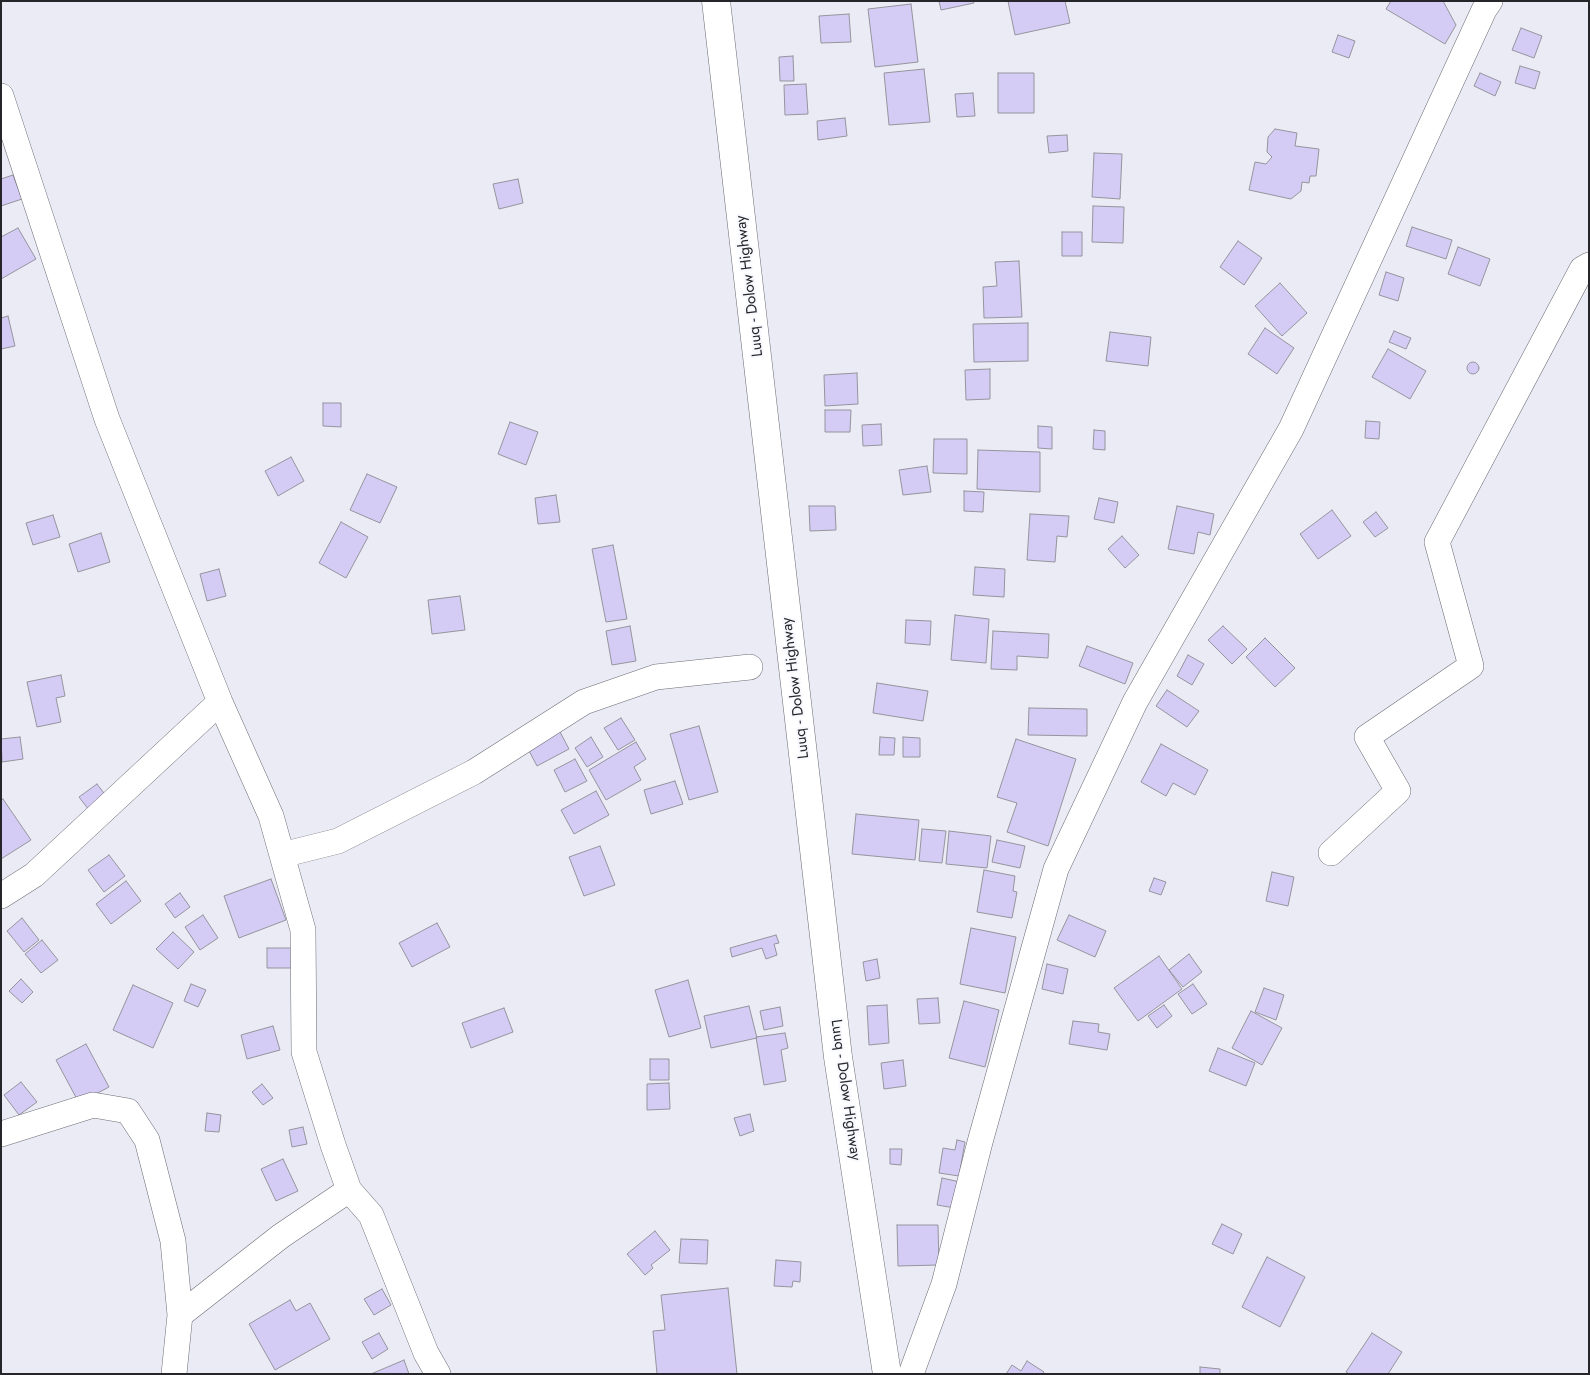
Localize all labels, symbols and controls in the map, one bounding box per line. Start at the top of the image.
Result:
street label: Luuq - Dolow Highway [732,214,768,358]
street label: Luuq - Dolow Highway [778,616,814,760]
street label: Luuq - Dolow Highway [826,1018,864,1162]

